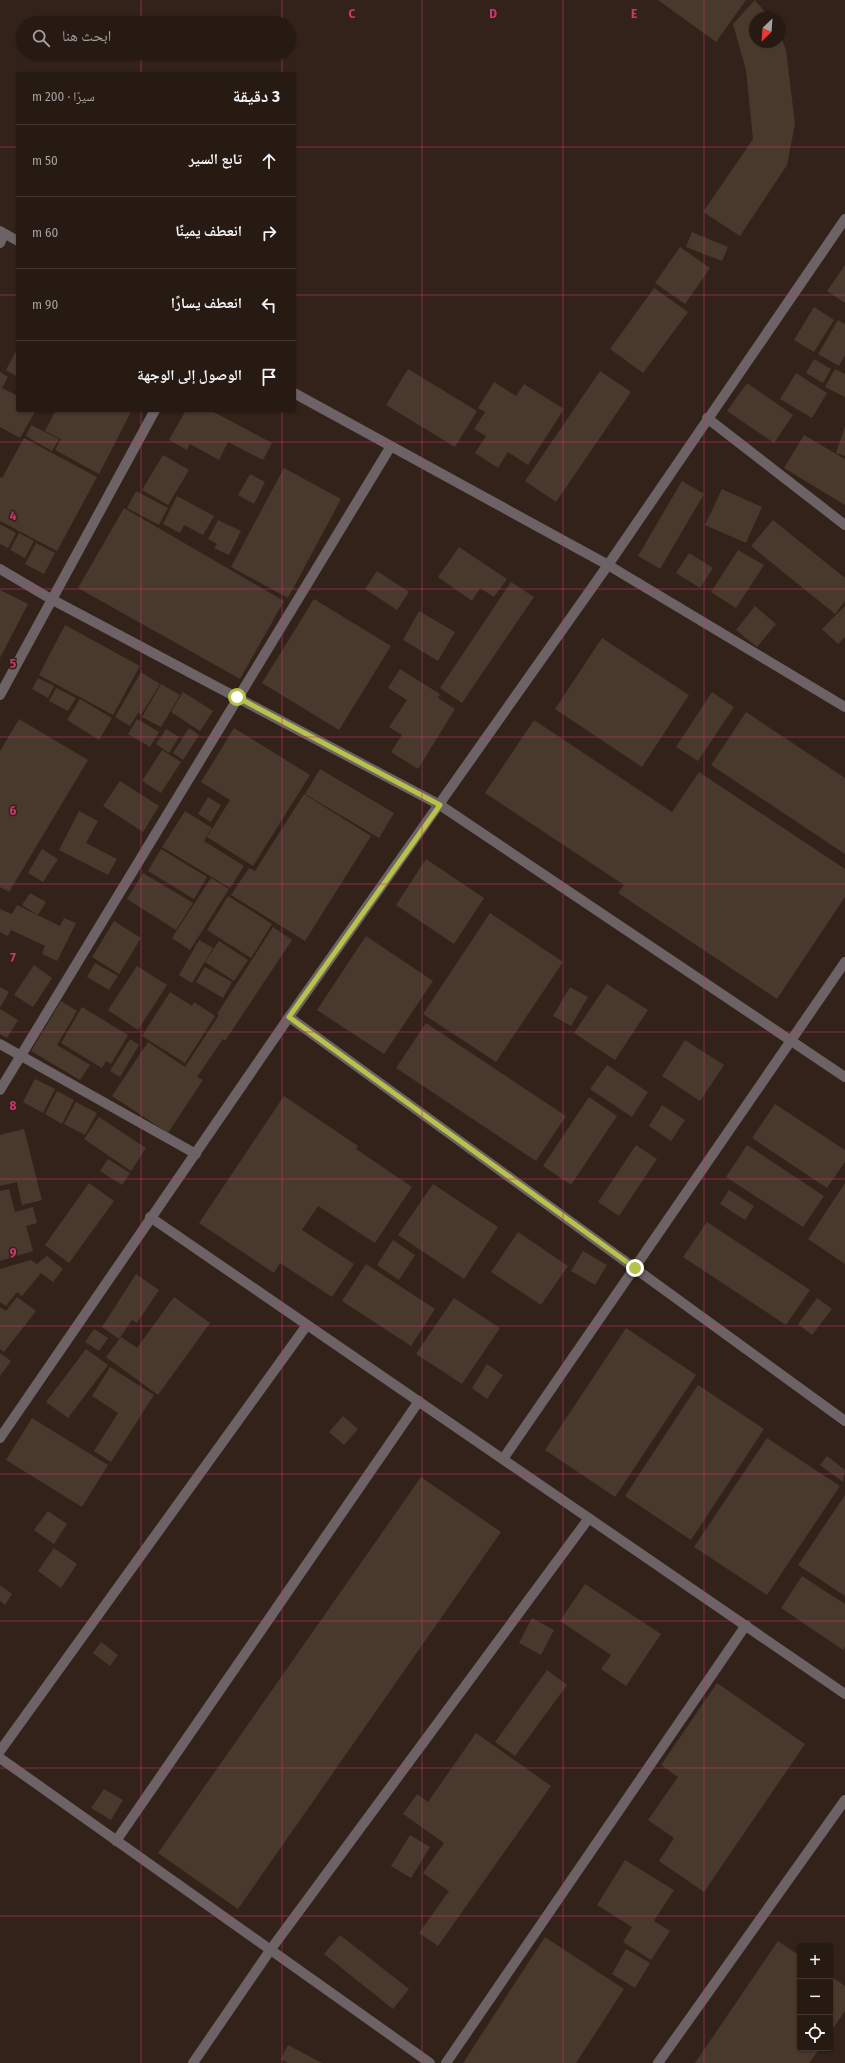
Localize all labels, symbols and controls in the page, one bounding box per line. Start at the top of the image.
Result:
text: C [349,6,356,21]
text: D [489,6,497,21]
text: E [631,6,637,21]
north arrow [749,12,785,48]
search box [16,16,296,60]
icon: search [30,27,52,49]
text: ابحث هنا [62,27,111,45]
text: 3 دقيقة [233,86,280,107]
text: سيرًا · 200 m [32,89,95,104]
text: تابع السير [189,150,242,168]
icon: ahead [258,150,280,172]
text: 50 m [32,153,58,168]
text: انعطف يمينًا [175,222,242,240]
icon: right [258,222,280,244]
text: 60 m [32,225,58,240]
text: انعطف يسارًا [171,294,242,312]
icon: left [258,294,280,316]
text: 90 m [32,297,58,312]
text: الوصول إلى الوجهة [137,366,242,384]
icon: arrive [258,366,280,388]
text: 4 [10,508,17,523]
text: 5 [10,656,16,671]
route start [228,688,246,706]
text: 6 [10,803,17,818]
text: 7 [10,950,16,965]
text: 8 [10,1098,17,1113]
text: 9 [10,1245,17,1260]
route end [626,1259,644,1277]
map controls [797,1943,833,2051]
button: + [797,1943,833,1979]
button: − [797,1979,833,2015]
button: locate [797,2015,833,2051]

